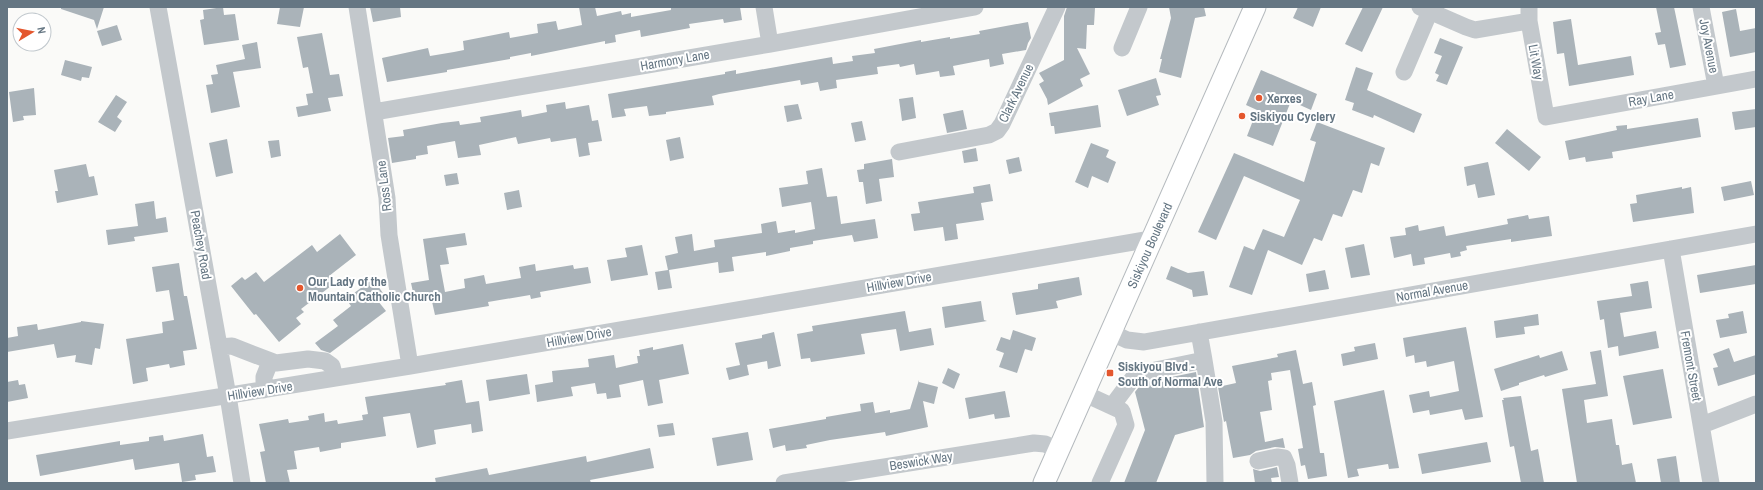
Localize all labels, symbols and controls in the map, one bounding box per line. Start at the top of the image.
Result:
north arrow [12,12,52,52]
street label: Joy Avenue [1695,17,1723,75]
text: N [34,26,49,35]
street label: Lit Way [1525,43,1548,82]
street label: Harmony Lane [639,46,711,74]
street label: Clark Avenue [995,61,1038,125]
street label: Ray Lane [1627,86,1675,110]
place label: Xerxes [1267,90,1302,107]
marker: Xerxes [1254,93,1264,103]
place label: Siskiyou Cyclery [1250,108,1335,125]
marker: Siskiyou Cyclery [1237,111,1247,121]
street label: Ross Lane [372,160,396,212]
street label: Siskiyou Boulevard [1123,200,1176,291]
street label: Peachey Road [187,209,215,281]
street label: Hillview Drive [865,268,933,296]
place label: Our Lady of the Mountain Catholic Church [308,273,441,305]
street label: Normal Avenue [1395,276,1469,306]
marker: Our Lady of the Mountain Catholic Church [295,283,305,293]
street label: Hillview Drive [545,323,613,351]
street label: Fremont Street [1676,330,1706,403]
place label: Siskiyou Blvd - South of Normal Ave [1118,358,1223,390]
marker: Siskiyou Blvd - South of Normal Ave [1105,368,1115,378]
street label: Hillview Drive [226,377,294,405]
street label: Beswick Way [888,448,954,474]

